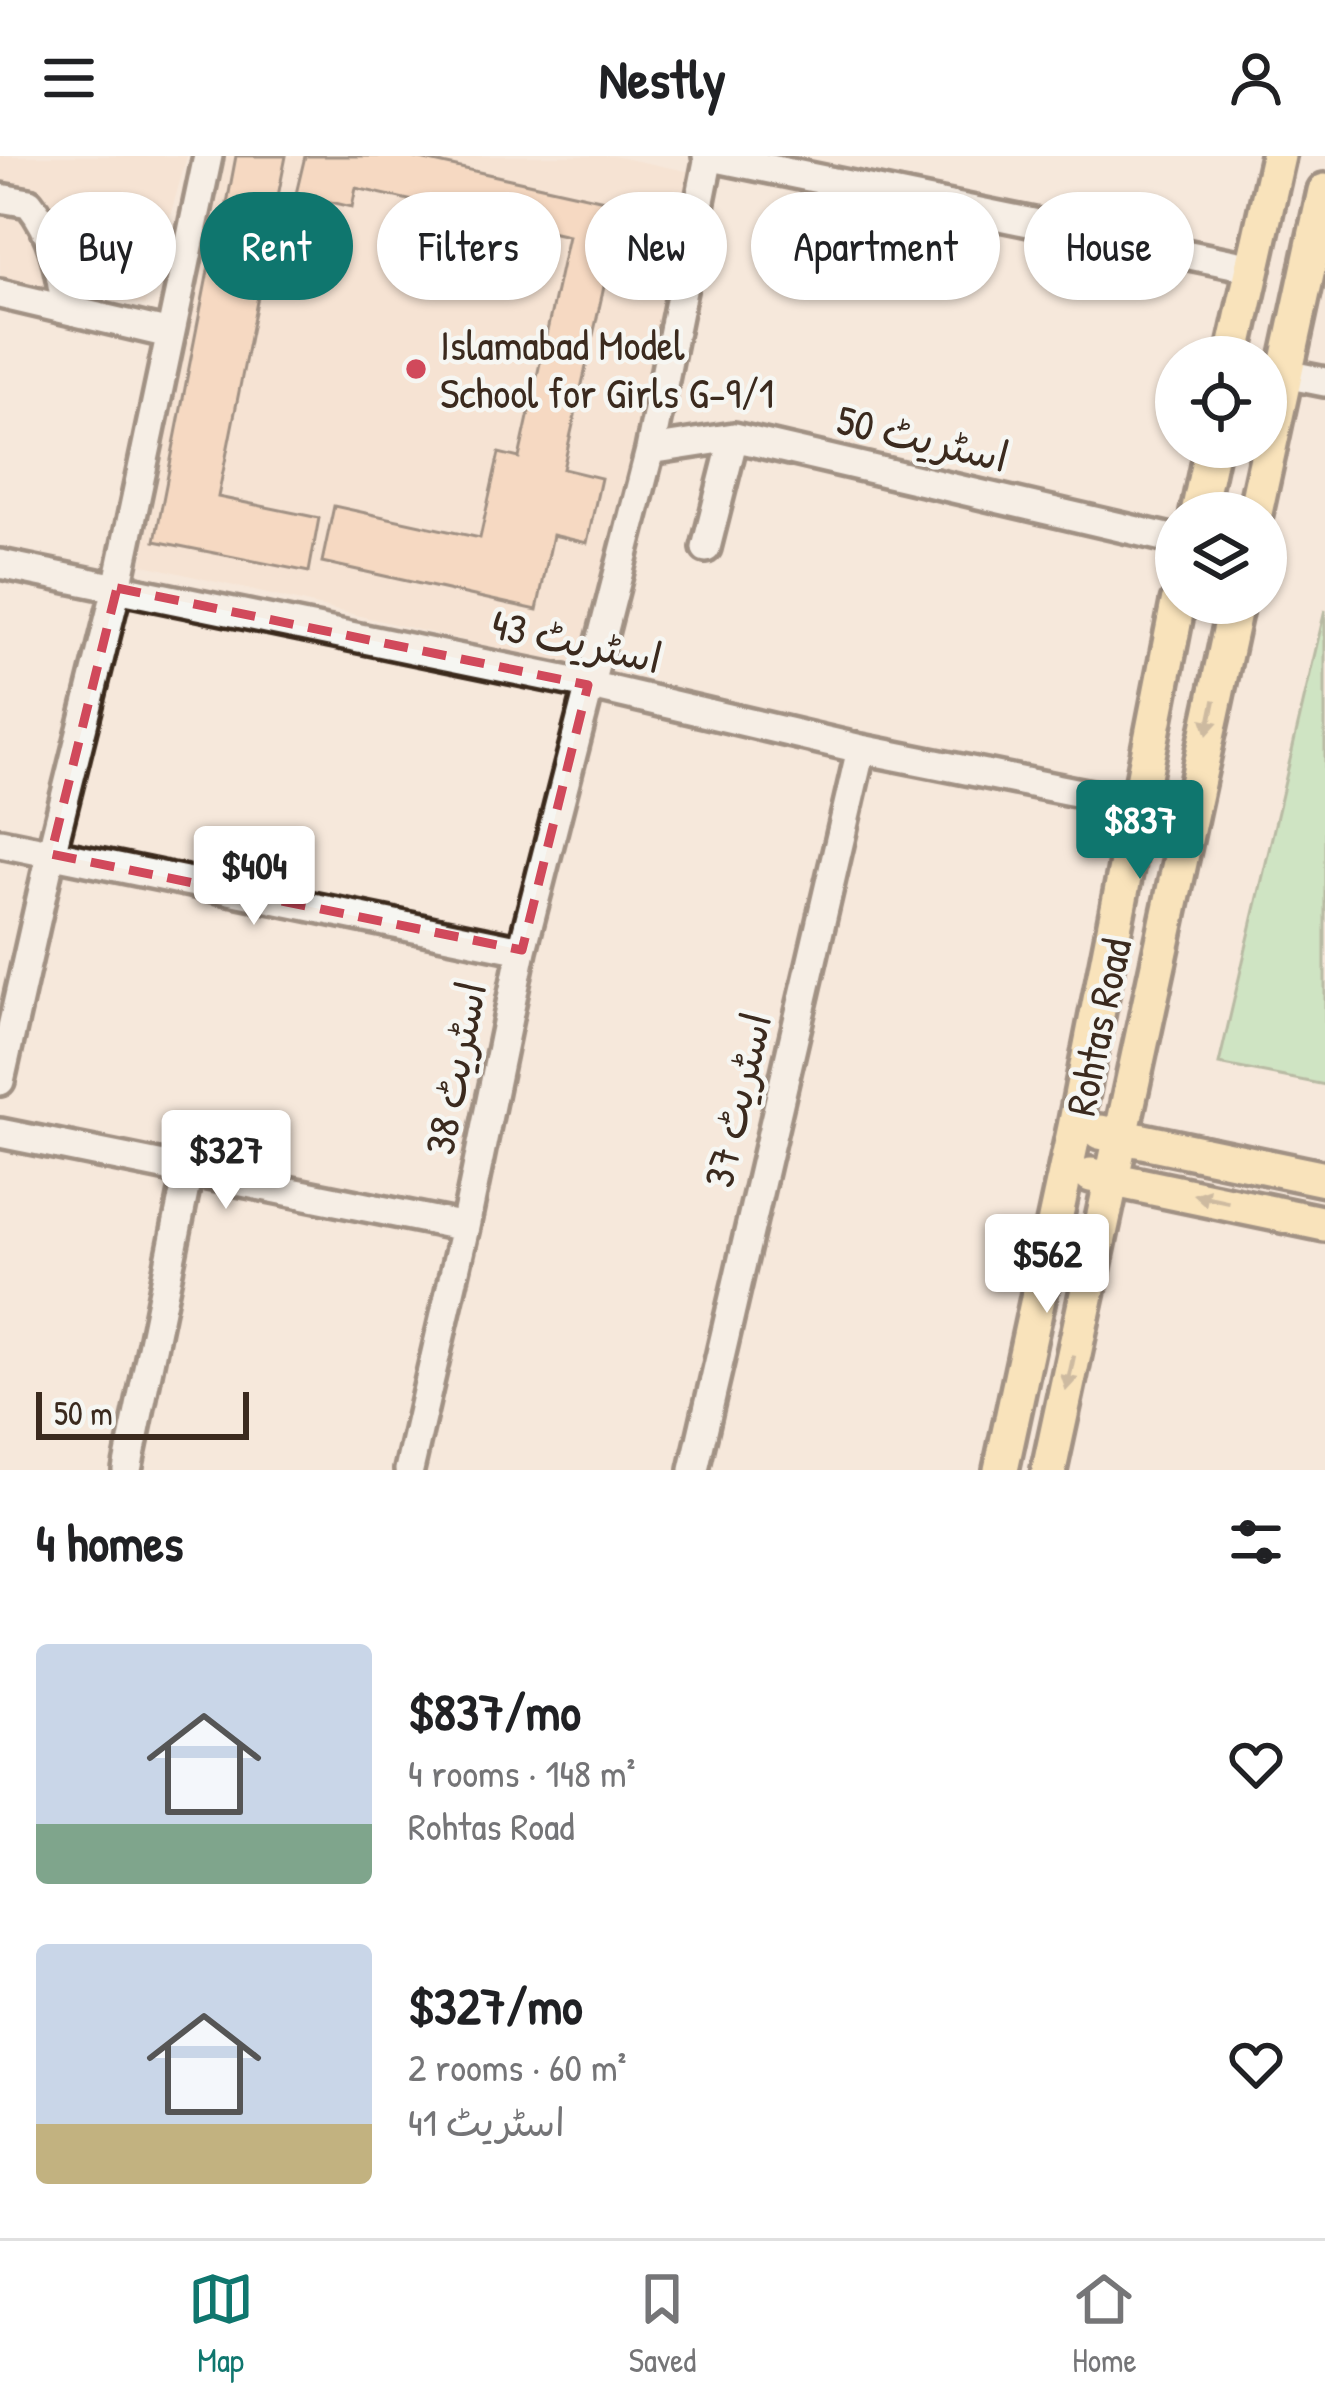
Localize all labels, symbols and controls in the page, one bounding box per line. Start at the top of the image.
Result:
text: Nestly [599,42,726,115]
icon: menu [36,45,102,111]
icon: person [1223,45,1289,111]
chip: Buy [36,192,176,300]
chip: Rent [200,192,353,300]
chip: Filters [377,192,561,300]
chip: New [585,192,727,300]
chip: Apartment [751,192,1000,300]
chip: House [1024,192,1194,300]
place label: Islamabad Model School for Girls G-9/1 [440,316,774,421]
map controls [1155,336,1287,624]
button: locate [1155,336,1287,468]
marker: Islamabad Model School for Girls G-9/1 [403,356,429,382]
street label: اسٹریٹ 50 [832,390,1014,485]
button: layers [1155,492,1287,624]
street label: اسٹریٹ 43 [487,595,667,686]
one-way arrow [1200,699,1219,737]
pin: $837 [1069,780,1211,882]
text: $837 [1103,792,1177,845]
pin: $404 [183,826,325,928]
text: $404 [221,838,287,891]
street label: Rohtas Road [1051,933,1144,1120]
street label: اسٹریٹ 38 [410,977,499,1159]
street label: اسٹریٹ 37 [689,1007,784,1193]
pin: $327 [155,1110,297,1212]
text: $327 [189,1122,263,1175]
one-way arrow [1191,1188,1229,1207]
pin: $562 [976,1214,1118,1316]
text: $562 [1012,1226,1082,1279]
one-way arrow [1060,1355,1079,1393]
scale bar [36,1386,249,1439]
text: 50 m [54,1391,113,1435]
text: 4 homes [36,1508,183,1577]
icon: filters [1223,1509,1289,1575]
text: $837/mo [408,1677,581,1746]
icon: home [132,1692,276,1836]
icon: heart [1223,1731,1289,1797]
text: 4 rooms · 148 m² [408,1746,635,1799]
text: Rohtas Road [408,1799,574,1852]
text: $327/mo [408,1971,583,2040]
icon: home [132,1992,276,2136]
icon: heart [1223,2031,1289,2097]
text: 2 rooms · 60 m² [408,2040,626,2093]
text: اسٹریٹ 41 [408,2095,565,2148]
tab: Map [188,2266,254,2382]
tab: Saved [629,2266,696,2382]
tab: Home [1071,2266,1137,2382]

